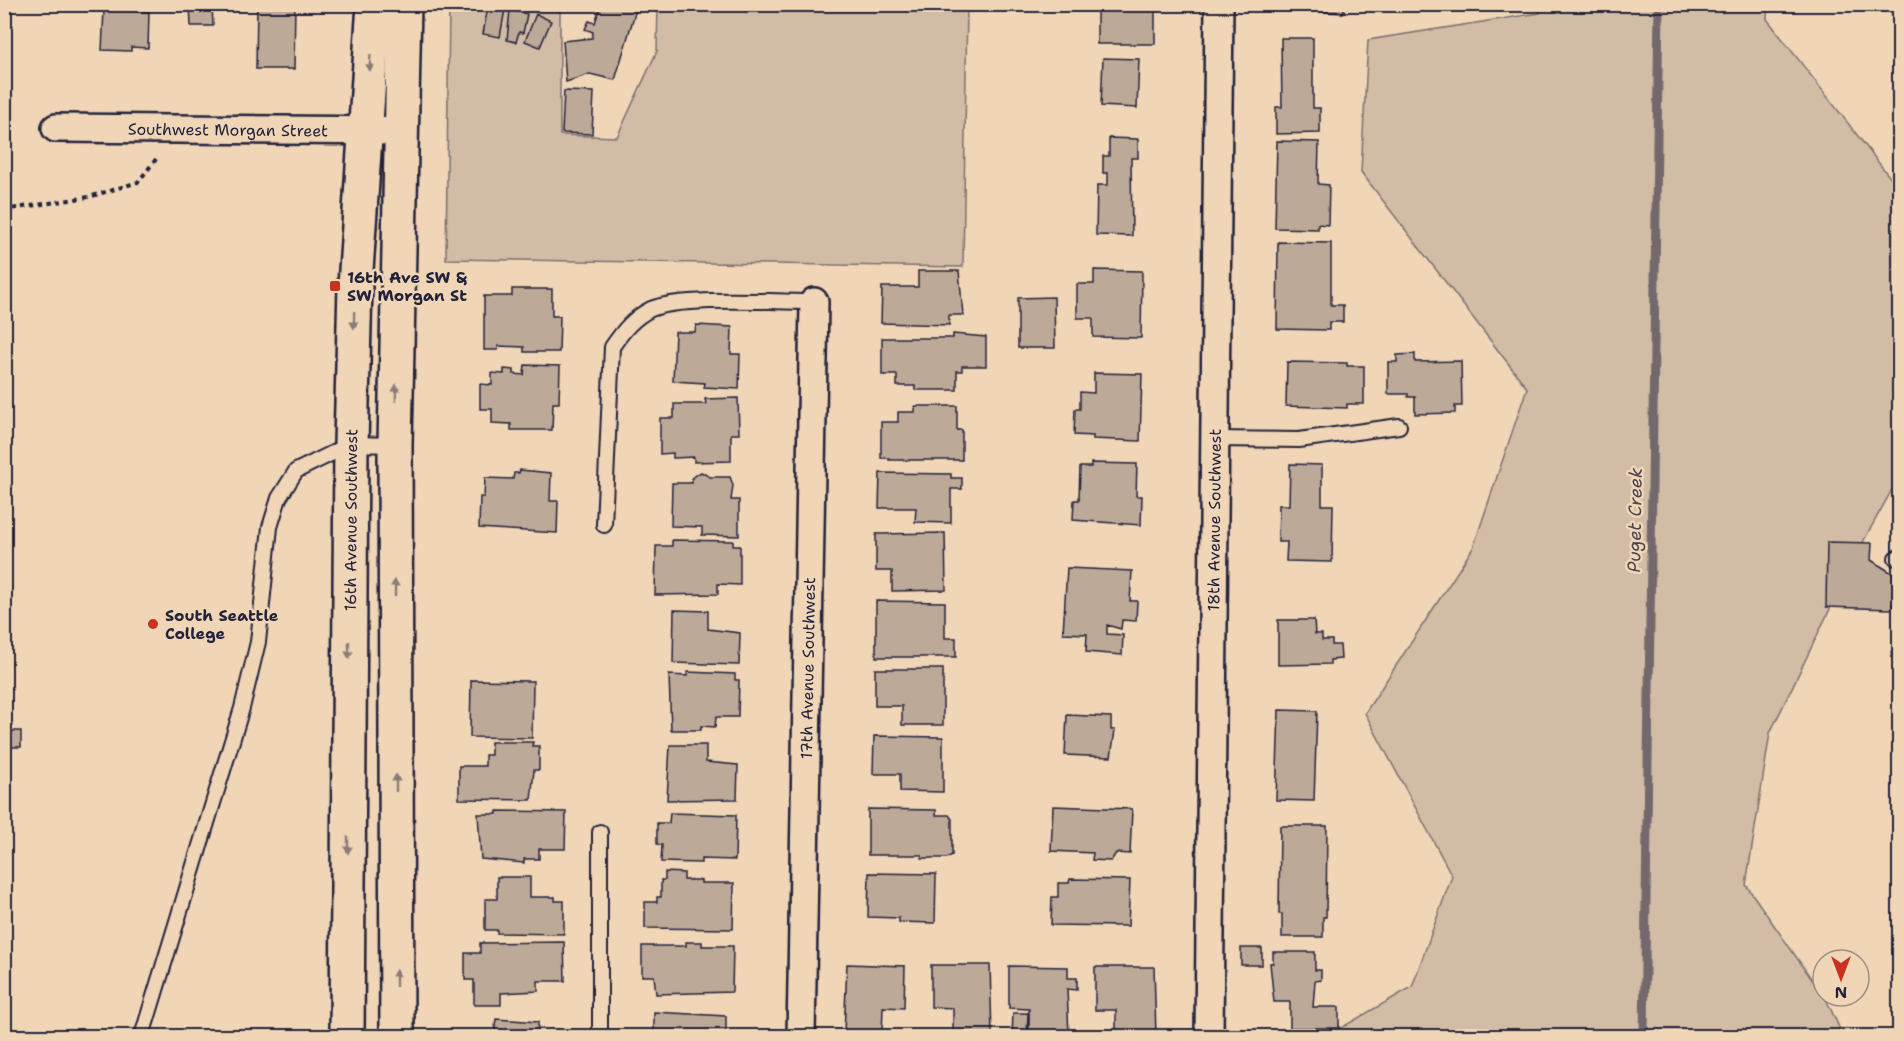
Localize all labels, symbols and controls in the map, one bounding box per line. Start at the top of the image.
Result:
one-way arrow [366,53,375,72]
street label: Southwest Morgan Street [128,119,328,141]
place label: 16th Ave SW & SW Morgan St [347,267,467,306]
marker: 16th Ave SW & SW Morgan St [328,279,342,293]
one-way arrow [349,311,358,330]
one-way arrow [391,384,401,403]
street label: 16th Avenue Southwest [340,429,362,611]
street label: 18th Avenue Southwest [1203,429,1226,611]
water label: Puget Creek [1622,467,1648,573]
street label: 17th Avenue Southwest [796,577,820,759]
one-way arrow [390,579,400,598]
place label: South Seattle College [165,605,279,644]
marker: South Seattle College [146,617,160,631]
one-way arrow [344,640,354,659]
one-way arrow [391,774,401,793]
one-way arrow [343,835,353,854]
north arrow [1811,948,1871,1008]
one-way arrow [391,969,401,988]
text: N [1835,982,1847,1003]

